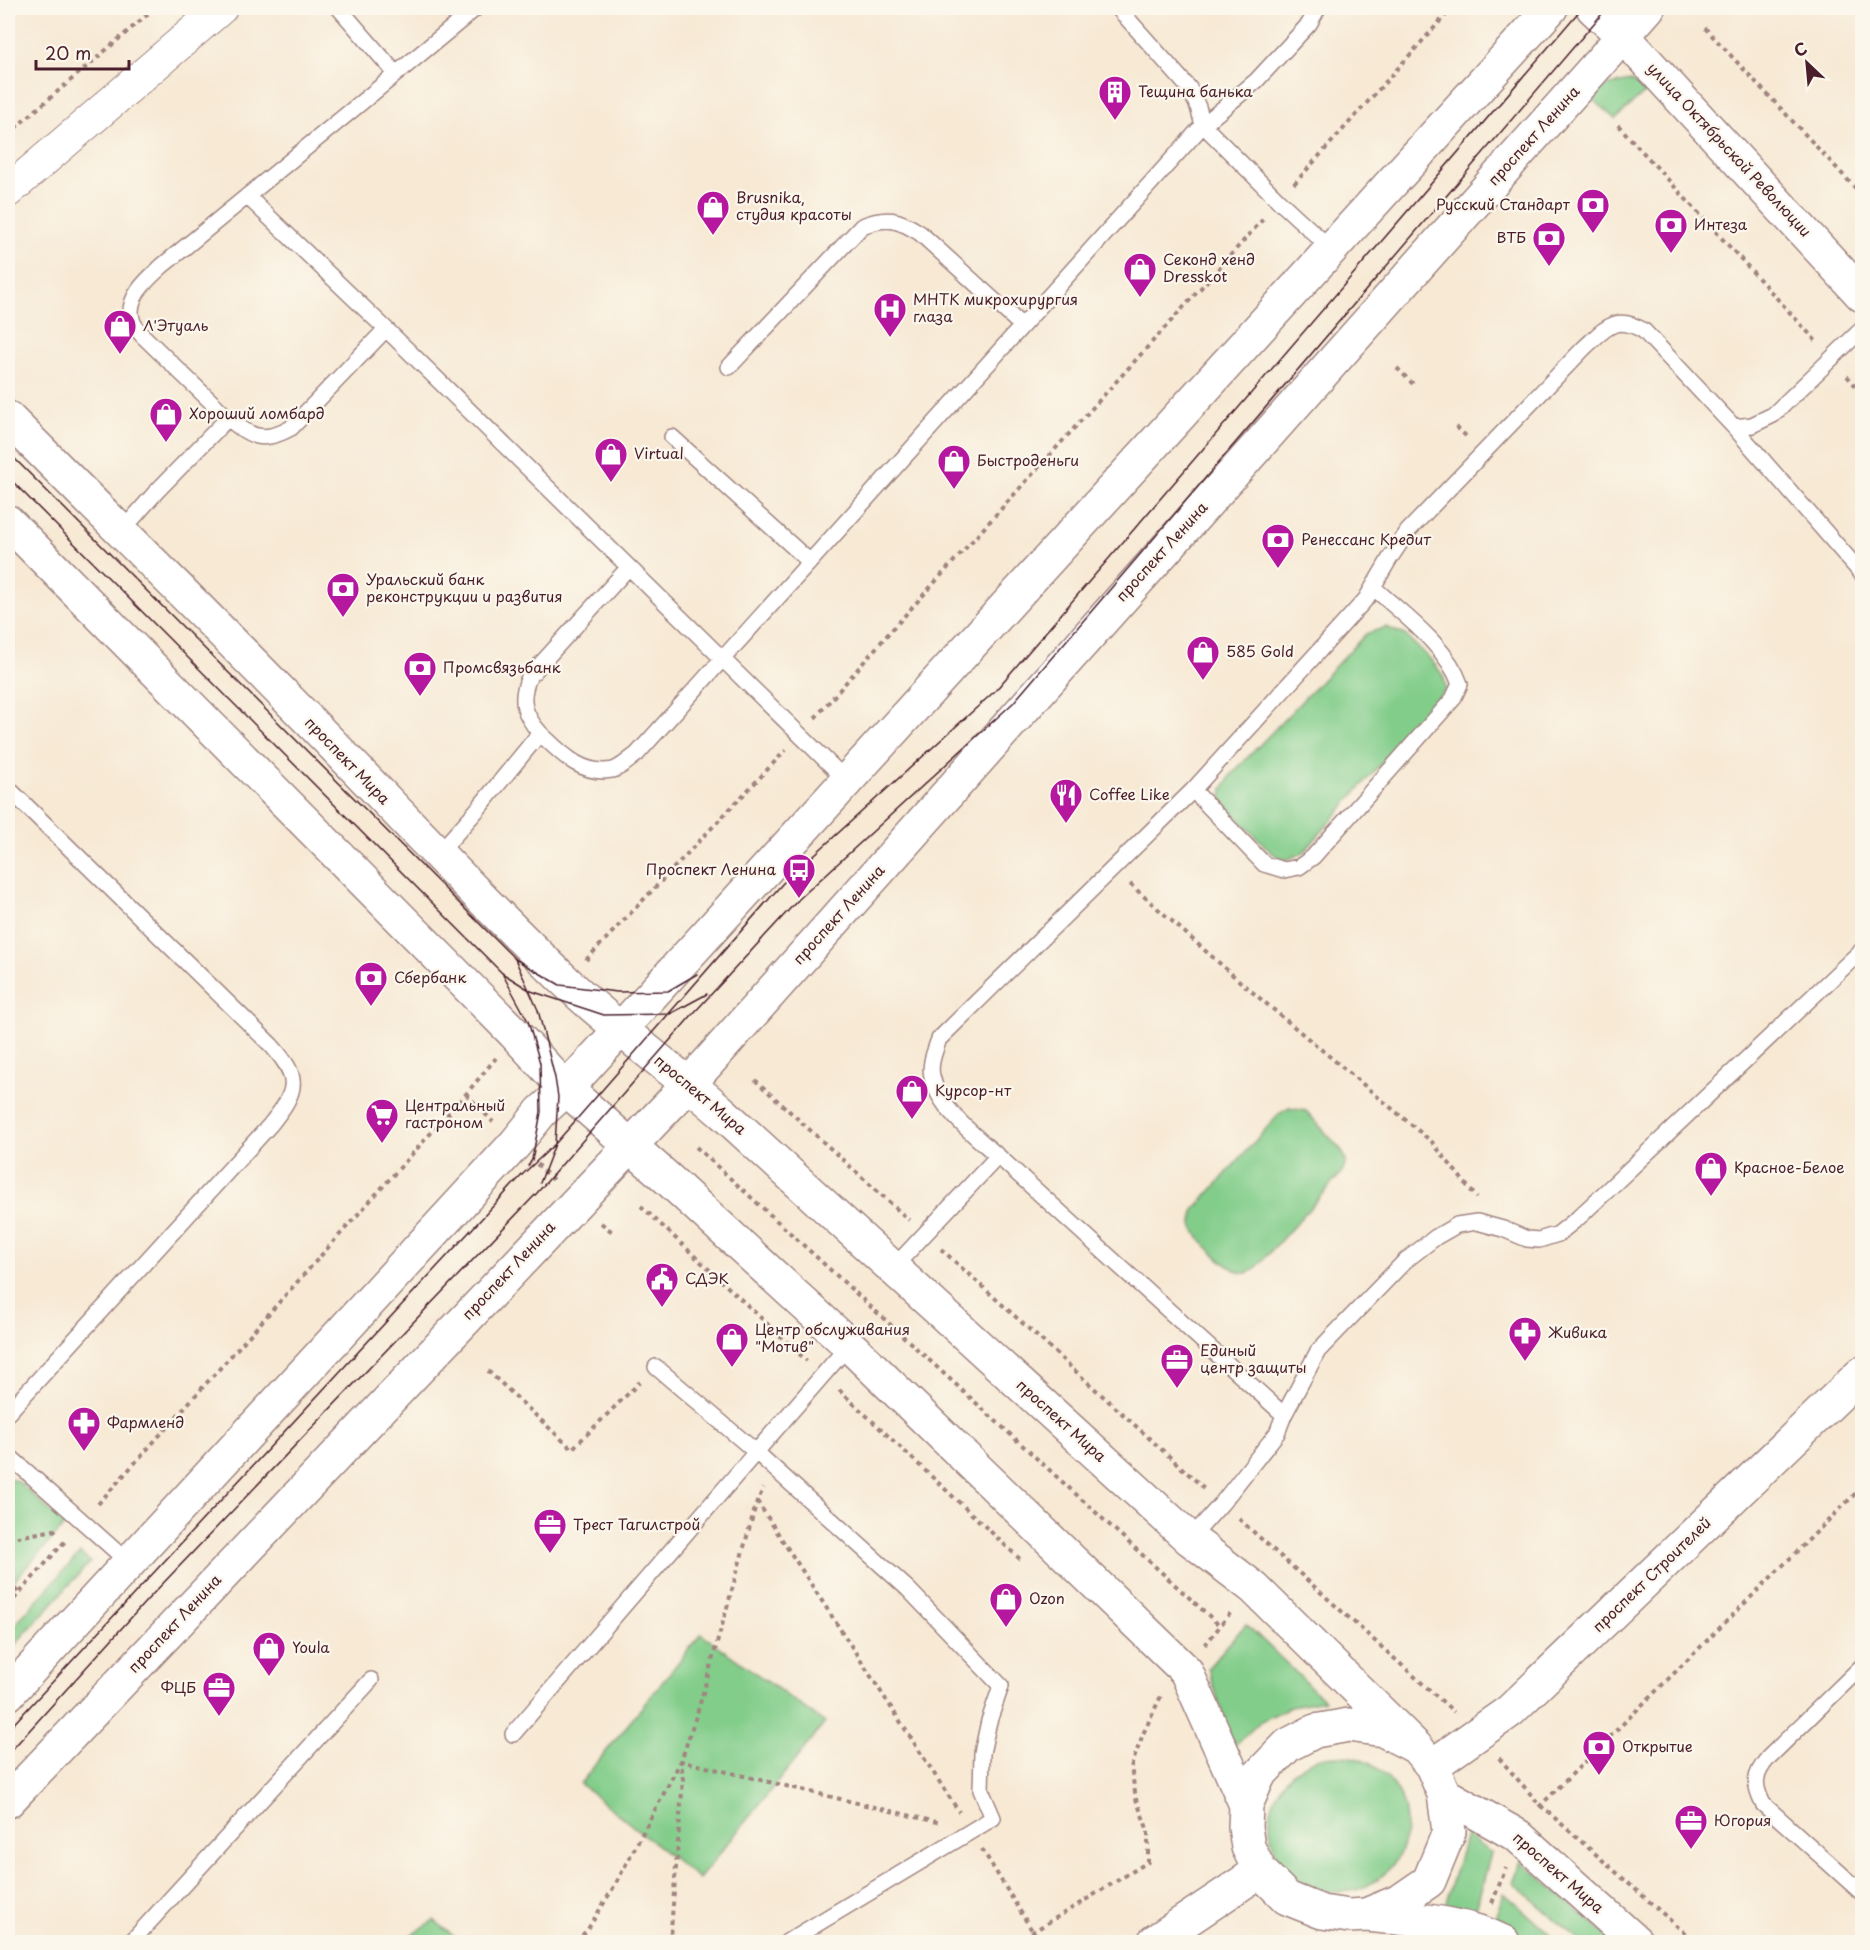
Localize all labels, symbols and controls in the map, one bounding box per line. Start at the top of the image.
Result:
scale bar [36,33,129,71]
north arrow [1777,33,1837,93]
text: С [1789,35,1811,62]
text: 20 m [45,39,91,66]
street label: улица Октябрьской Революции [1643,56,1818,242]
building icon: Тещина банька [1097,74,1133,121]
place label: Тещина банька [1138,79,1253,102]
street label: проспект Ленина [1482,79,1585,190]
place label: Brusnika, студия красоты [736,185,852,225]
bank icon: Русский Стандарт [1575,187,1611,234]
shop icon: Brusnika, студия красоты [695,189,731,236]
place label: Русский Стандарт [1436,192,1571,215]
bank icon: Интеза [1653,207,1689,254]
place label: Интеза [1694,212,1748,235]
bank icon: ВТБ [1531,220,1567,267]
place label: ВТБ [1497,225,1526,248]
place label: Секонд хенд Dresskot [1163,247,1255,287]
shop icon: Секонд хенд Dresskot [1122,251,1158,298]
place label: МНТК микрохирургия глаза [913,287,1078,327]
hospital icon: МНТК микрохирургия глаза [872,291,908,338]
shop icon: Л'Этуаль [102,308,138,355]
place label: Л'Этуаль [143,313,209,336]
shop icon: Хороший ломбард [148,396,184,443]
place label: Хороший ломбард [189,401,325,424]
shop icon: Virtual [593,436,629,483]
place label: Virtual [634,441,684,464]
shop icon: Быстроденьги [936,443,972,490]
place label: Быстроденьги [977,448,1079,471]
street label: проспект Ленина [1110,495,1213,606]
bank icon: Ренессанс Кредит [1260,522,1296,569]
place label: Ренессанс Кредит [1301,527,1431,550]
place label: Уральский банк реконструкции и развития [366,567,563,607]
bank icon: Уральский банк реконструкции и развития [325,571,361,618]
shop icon: 585 Gold [1185,634,1221,681]
place label: 585 Gold [1226,639,1294,662]
bank icon: Промсвязьбанк [402,650,438,697]
place label: Промсвязьбанк [443,655,561,678]
street label: проспект Мира [300,711,396,809]
restaurant icon: Coffee Like [1048,777,1084,824]
place label: Coffee Like [1089,782,1170,805]
bus stop icon: Проспект Ленина [781,852,817,899]
place label: Проспект Ленина [646,857,777,880]
street label: проспект Ленина [787,858,890,969]
bank icon: Сбербанк [353,960,389,1007]
place label: Сбербанк [394,965,466,988]
street label: проспект Мира [650,1048,752,1140]
shop icon: Курсор-нт [894,1073,930,1120]
place label: Курсор-нт [935,1078,1012,1101]
place label: Центральный гастроном [405,1093,505,1133]
supermarket icon: Центральный гастроном [364,1097,400,1144]
shop icon: Красное-Белое [1693,1150,1729,1197]
place label: Красное-Белое [1734,1155,1845,1178]
street label: проспект Ленина [456,1215,560,1325]
public building icon: СДЭК [644,1261,680,1308]
place label: СДЭК [685,1266,729,1289]
pharmacy icon: Живика [1507,1315,1543,1362]
place label: Центр обслуживания "Мотив" [755,1317,910,1357]
place label: Живика [1548,1320,1607,1343]
shop icon: Центр обслуживания "Мотив" [714,1321,750,1368]
place label: Единый центр защиты [1200,1338,1307,1378]
office icon: Единый центр защиты [1159,1342,1195,1389]
street label: проспект Мира [1012,1373,1113,1467]
pharmacy icon: Фармленд [66,1405,102,1452]
place label: Фармленд [107,1410,184,1433]
office icon: Трест Тагилстрой [532,1507,568,1554]
street label: проспект Строителей [1586,1511,1716,1637]
place label: Трест Тагилстрой [573,1512,700,1535]
street label: проспект Ленина [122,1568,226,1678]
shop icon: Ozon [988,1581,1024,1628]
place label: Ozon [1029,1586,1065,1609]
shop icon: Youla [251,1630,287,1677]
place label: Youla [292,1635,330,1658]
office icon: ФЦБ [201,1670,237,1717]
place label: ФЦБ [161,1675,196,1698]
bank icon: Открытие [1581,1729,1617,1776]
place label: Открытие [1622,1734,1693,1757]
office icon: Югория [1673,1803,1709,1850]
place label: Югория [1714,1808,1771,1831]
street label: проспект Мира [1508,1826,1610,1918]

